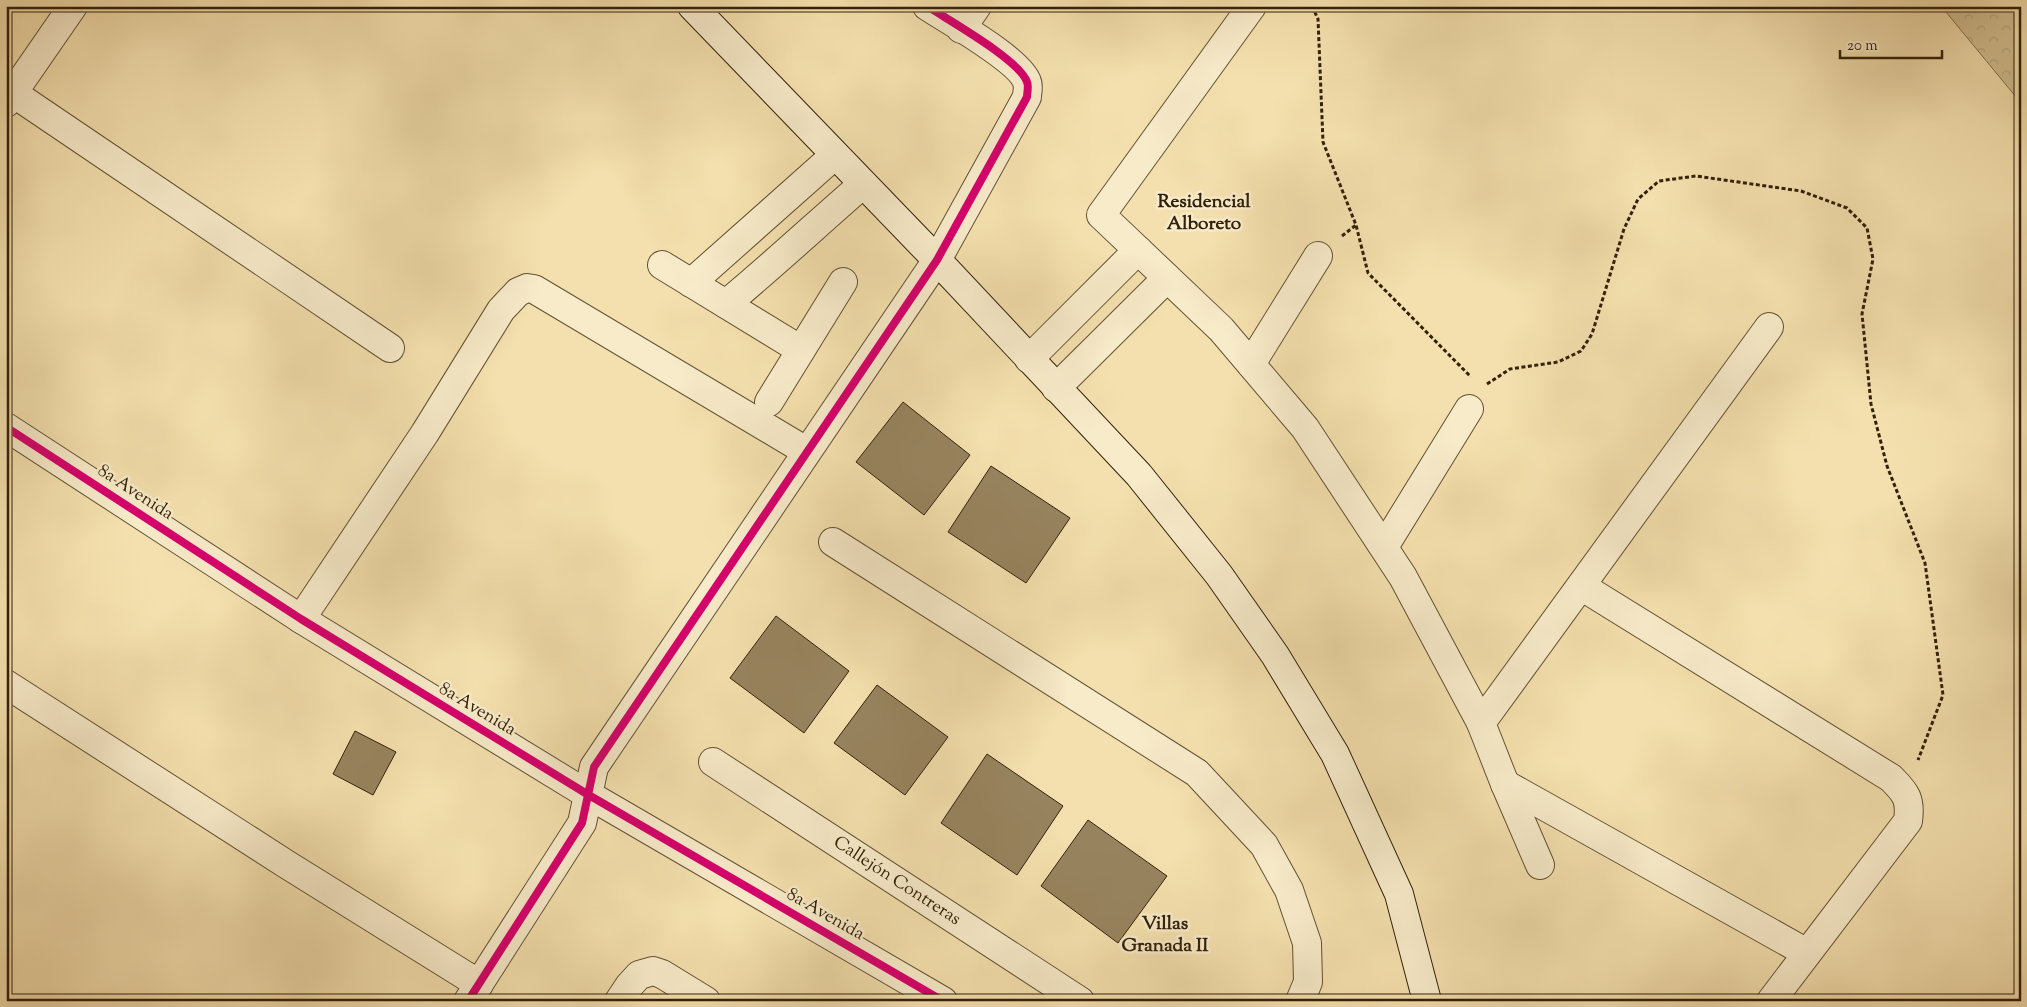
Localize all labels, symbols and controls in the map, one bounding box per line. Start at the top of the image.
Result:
scale bar [1840,28,1942,60]
text: 20 m [1847,36,1878,57]
district label: Residencial Alboreto [1157,189,1251,238]
street label: 8a Avenida [92,459,178,527]
street label: 8a Avenida [433,677,521,743]
street label: Callejón Contreras [827,830,966,933]
street label: 8a Avenida [781,882,869,948]
district label: Villas Granada II [1121,911,1209,960]

